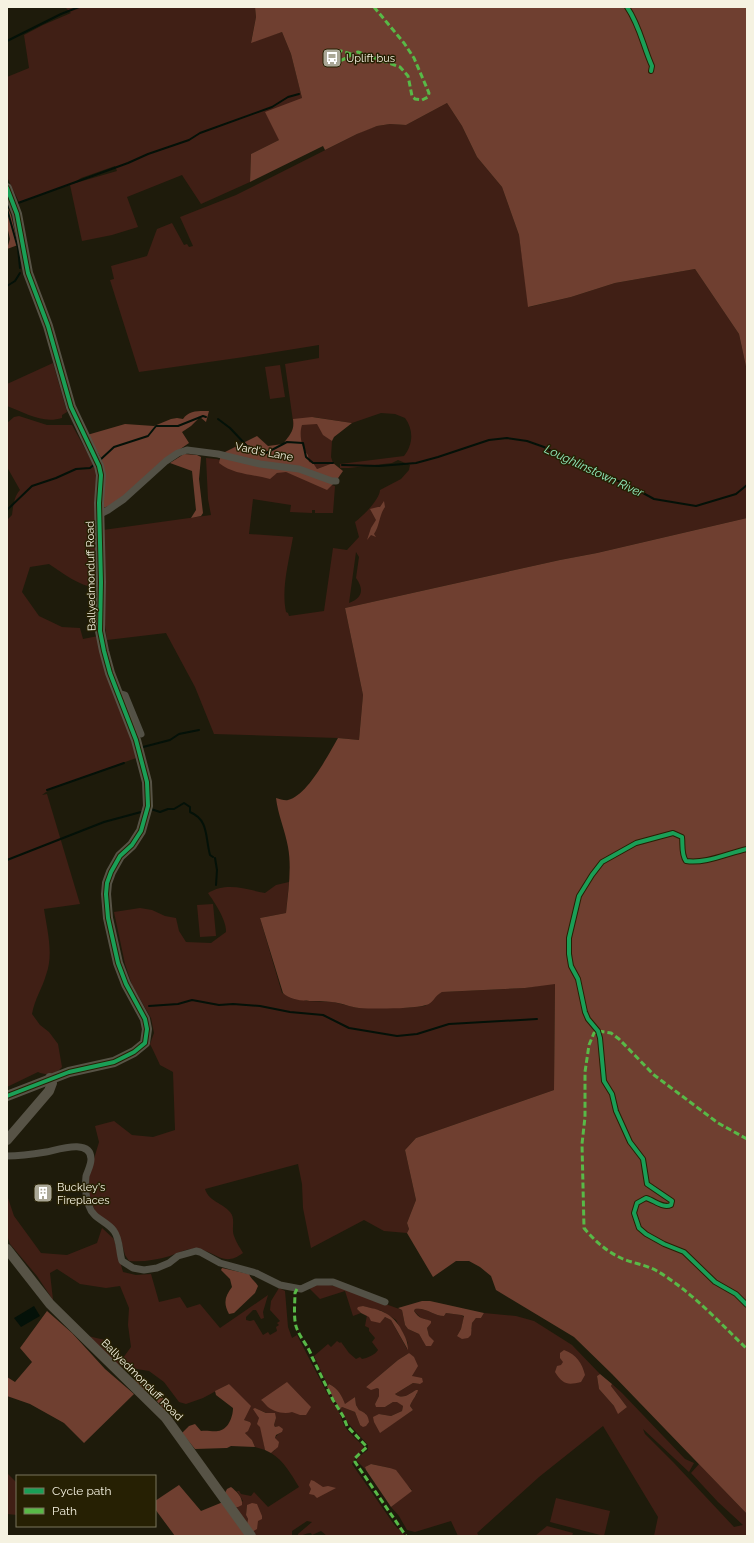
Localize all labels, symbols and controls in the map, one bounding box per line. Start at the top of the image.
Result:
bus stop icon: Uplift bus [321,47,343,69]
place label: Uplift bus [346,52,395,65]
street label: Vard's Lane [234,440,295,464]
water label: Loughlinstown River [542,442,646,500]
street label: Ballyedmonduff Road [84,521,98,631]
place label: Buckley's Fireplaces [57,1181,110,1207]
building icon: Buckley's Fireplaces [32,1182,54,1204]
street label: Ballyedmonduff Road [99,1337,186,1424]
legend [16,1475,156,1527]
text: Cycle path [52,1484,111,1498]
text: Path [52,1504,77,1518]

